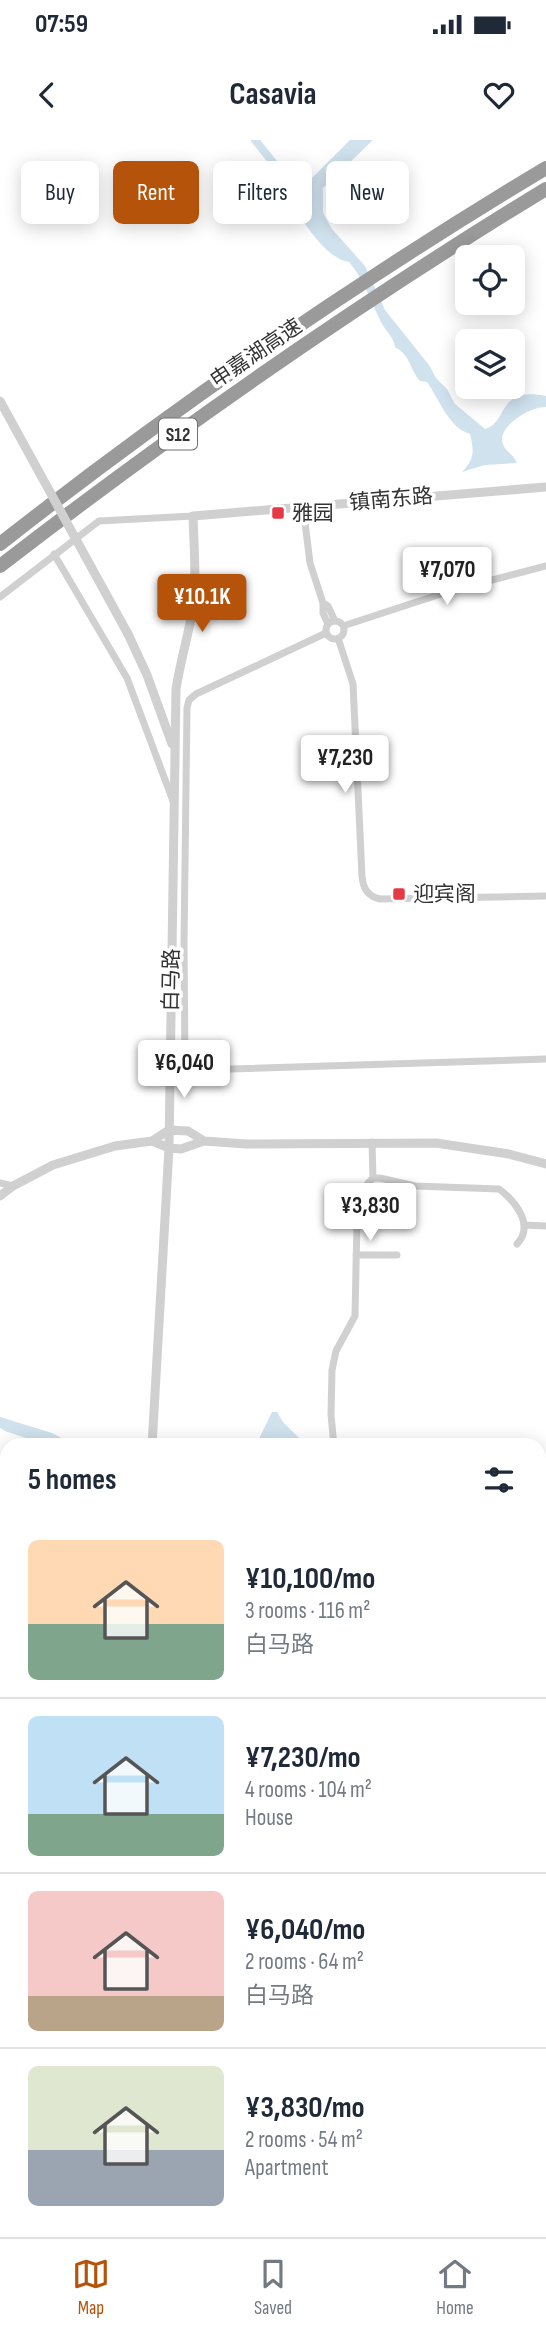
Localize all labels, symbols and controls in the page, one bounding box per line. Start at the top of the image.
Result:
text: 07:59 [35,9,88,40]
text: Casavia [229,75,317,114]
icon: back [28,76,66,114]
icon: heart [480,76,518,114]
chip: Buy [21,161,99,224]
chip: Rent [113,161,199,224]
chip: Filters [213,161,312,224]
chip: New [326,161,409,224]
map controls [455,245,525,399]
button: locate [455,245,525,315]
street label: 申嘉湖高速 [206,314,307,393]
button: layers [455,329,525,399]
road number: S12 [159,418,197,450]
street label: 镇南东路 [348,483,434,516]
place label: 雅园 [292,501,334,526]
marker: 雅园 [270,505,286,521]
pin: ¥7,070 [390,547,504,607]
text: ¥7,070 [419,556,475,584]
pin: ¥10.1K [145,574,259,634]
text: ¥10.1K [173,583,231,611]
pin: ¥7,230 [288,736,402,795]
text: ¥7,230 [317,744,373,772]
place label: 迎宾阁 [413,882,476,907]
marker: 迎宾阁 [391,886,407,902]
street label: 白马路 [158,948,185,1012]
pin: ¥6,040 [127,1040,241,1100]
text: ¥6,040 [154,1049,214,1077]
pin: ¥3,830 [313,1184,427,1243]
text: ¥3,830 [340,1192,400,1220]
icon: filters [480,1461,518,1499]
text: 5 homes [28,1462,117,1498]
text: ¥10,100/mo [245,1561,375,1597]
icon: home [84,1568,168,1652]
text: 3 rooms · 116 m² [245,1597,370,1625]
text: 白马路 [245,1631,314,1659]
text: ¥7,230/mo [245,1740,361,1776]
icon: home [84,1744,168,1828]
text: 4 rooms · 104 m² [245,1776,372,1804]
text: House [245,1804,293,1832]
text: ¥6,040/mo [245,1912,365,1948]
icon: home [84,1919,168,2003]
text: 2 rooms · 64 m² [245,1948,364,1976]
text: 白马路 [245,1982,314,2010]
text: ¥3,830/mo [245,2090,365,2126]
icon: home [84,2094,168,2178]
text: 2 rooms · 54 m² [245,2126,363,2154]
text: Apartment [245,2154,329,2182]
tab: Map [72,2255,110,2320]
tab: Saved [254,2255,292,2320]
tab: Home [436,2255,474,2320]

